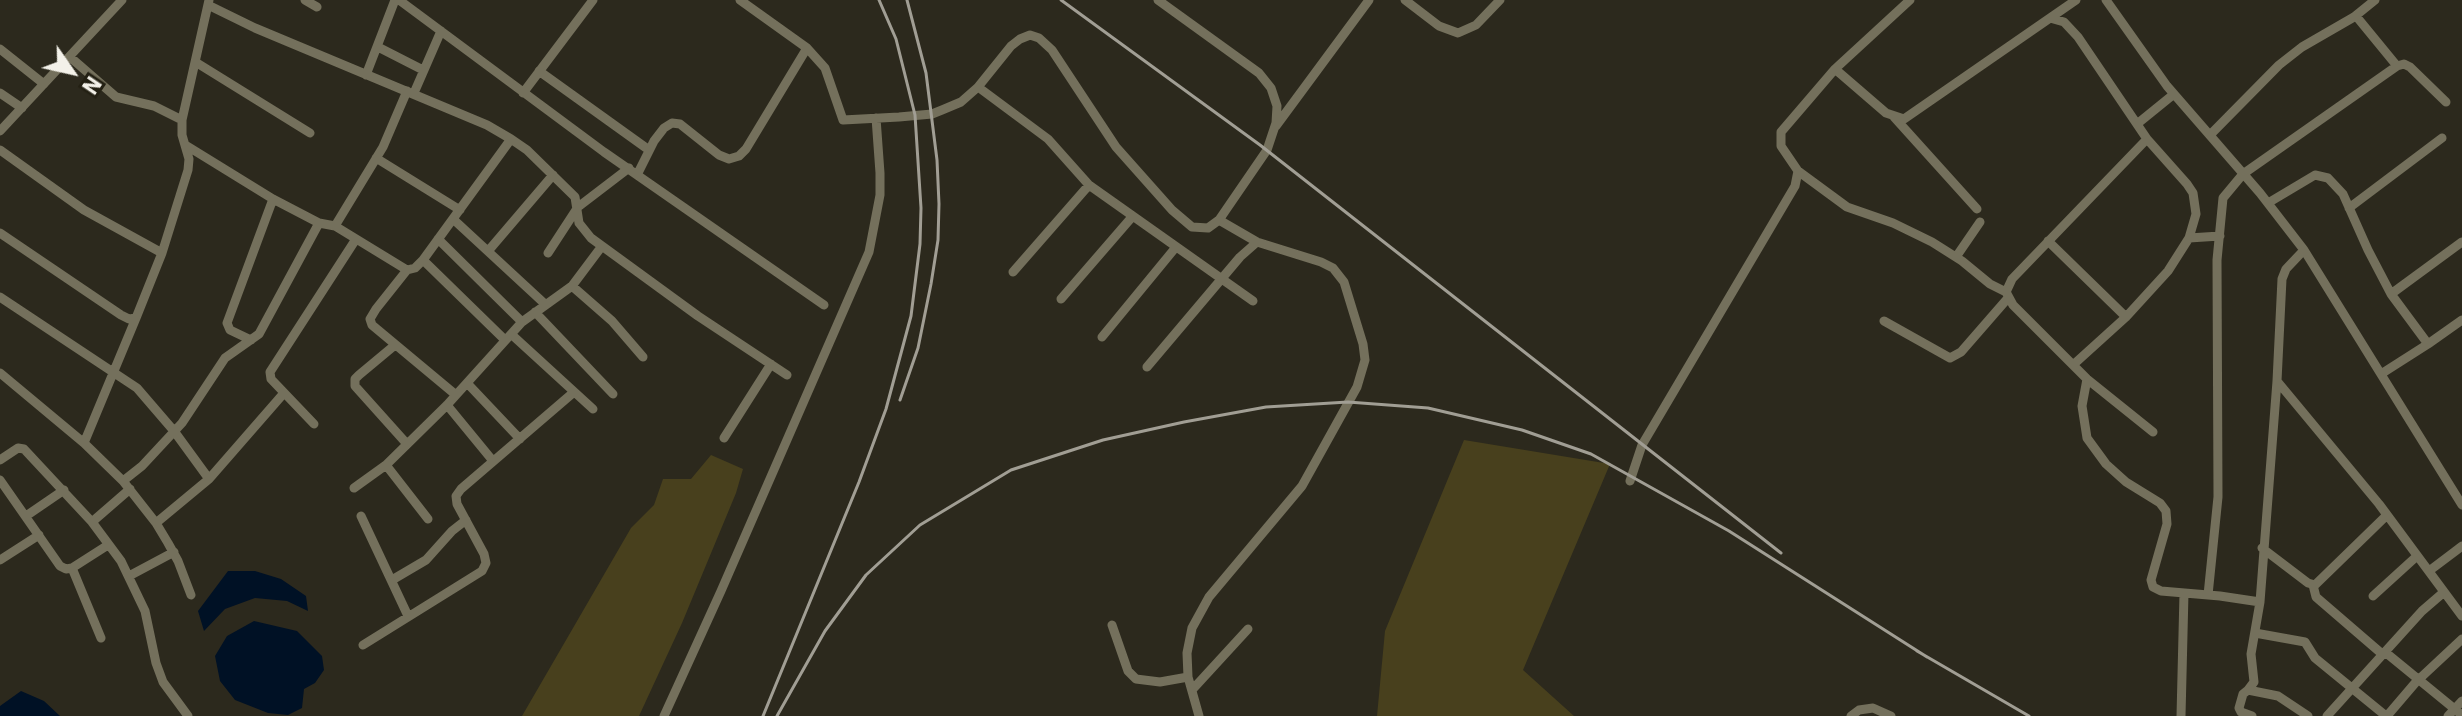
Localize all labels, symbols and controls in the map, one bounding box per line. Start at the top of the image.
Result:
north arrow [32,32,112,112]
text: N [76,71,109,100]

